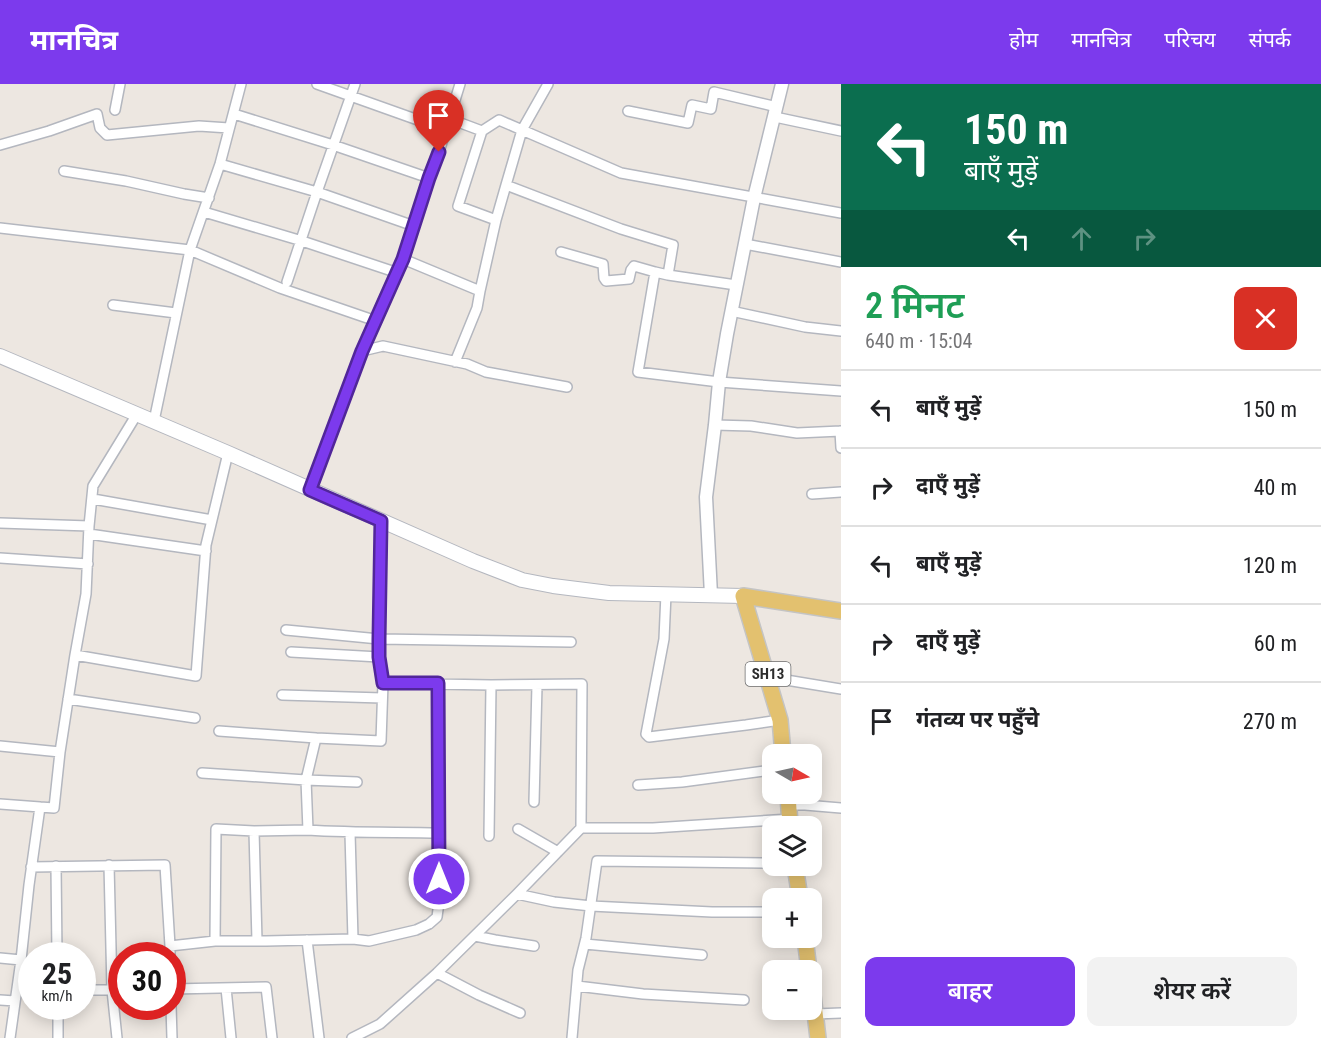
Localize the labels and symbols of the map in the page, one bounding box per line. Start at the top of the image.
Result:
pin [413,90,464,152]
road number: SH13 [746,662,790,686]
north arrow [762,744,822,804]
position arrow [407,847,471,911]
speed limit sign: 30 [108,942,186,1020]

